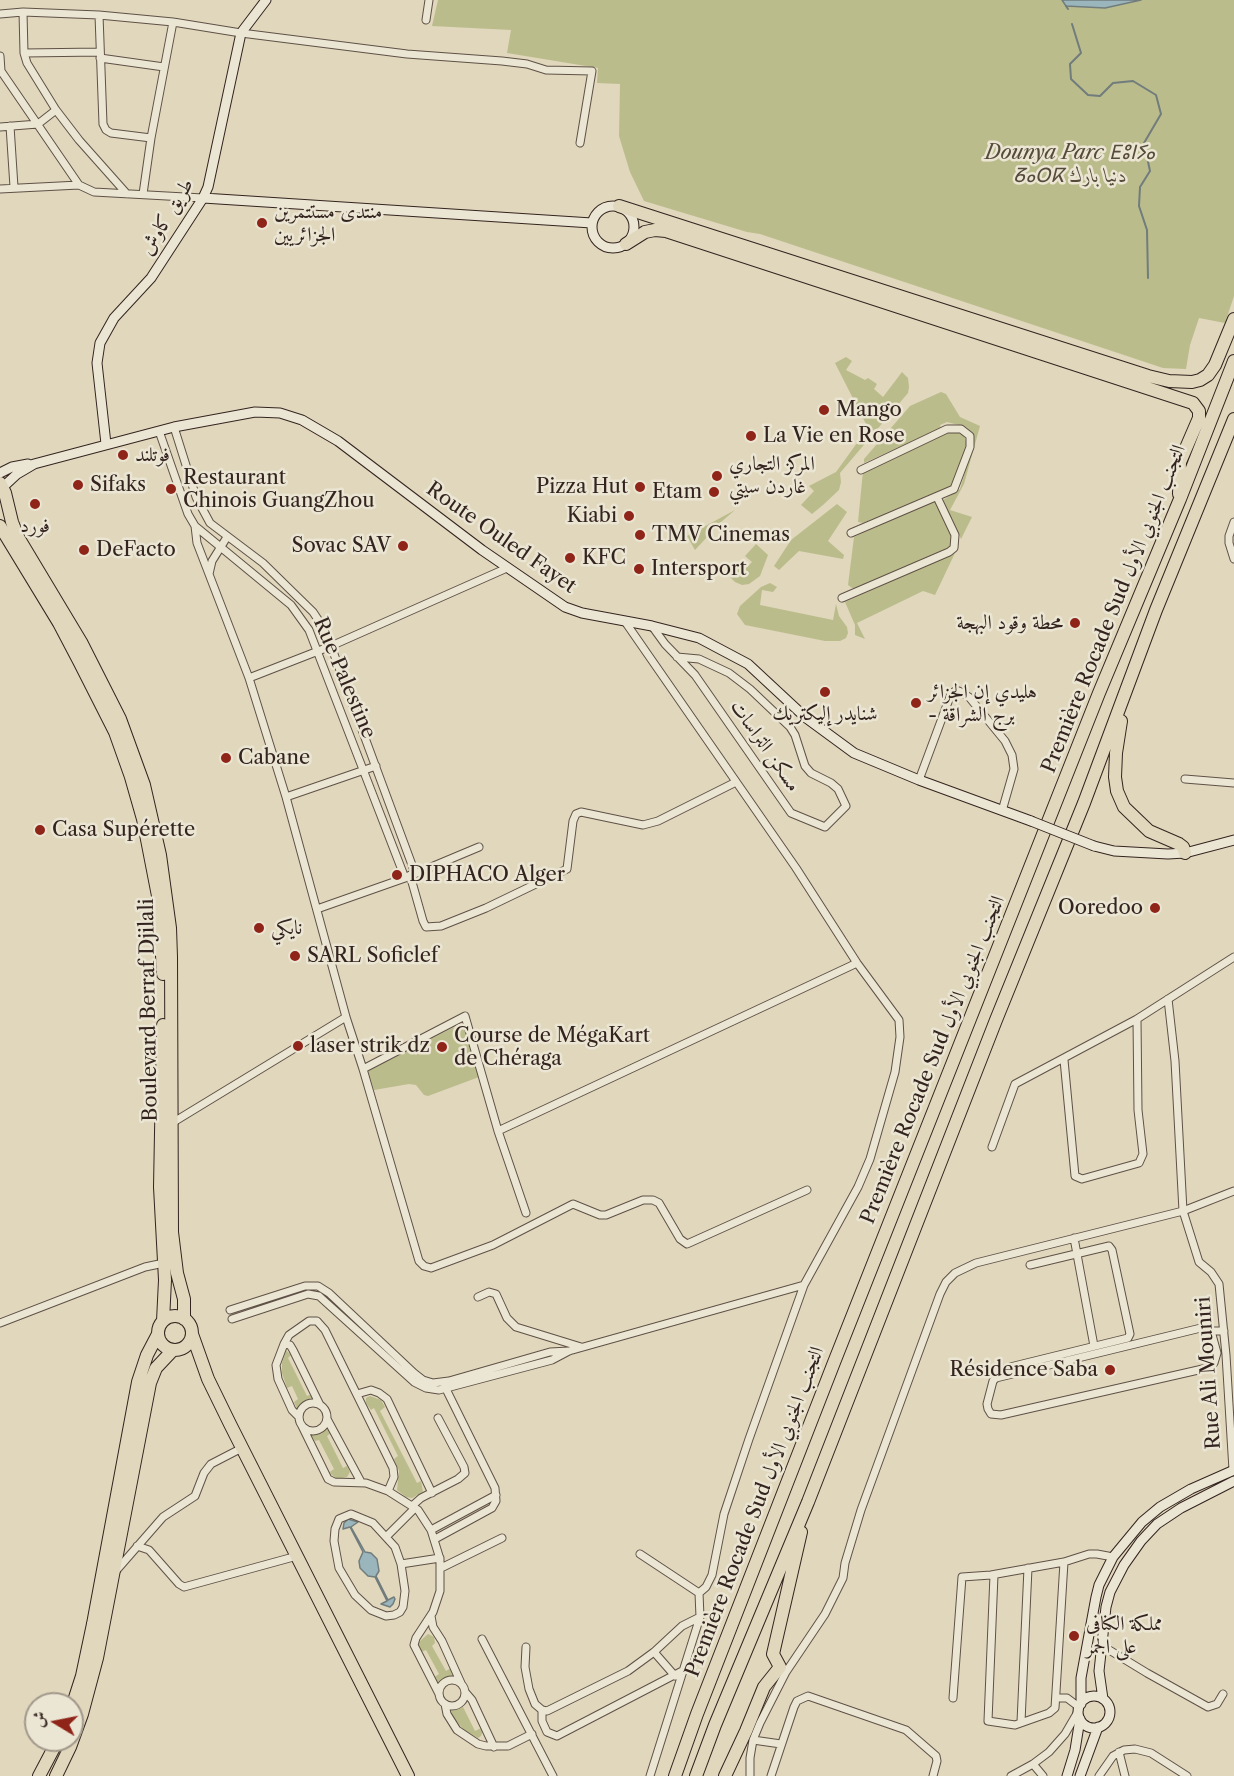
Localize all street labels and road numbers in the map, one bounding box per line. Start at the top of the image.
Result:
street label: طريق كاوش [135,174,199,260]
street label: Première Rocade Sud التجنب الجنوبي الأول [1037,441,1191,777]
street label: Route Ouled Fayet [421,477,581,599]
street label: Rue Palestine [308,614,380,742]
street label: مسكن التراسات [725,696,805,796]
street label: Première Rocade Sud التجنب الجنوبي الأول [856,892,1010,1228]
street label: Boulevard Berraf Djilali [135,898,163,1122]
street label: Rue Ali Mouniri [1192,1296,1226,1450]
street label: Première Rocade Sud التجنب الجنوبي الأول [681,1343,829,1681]

